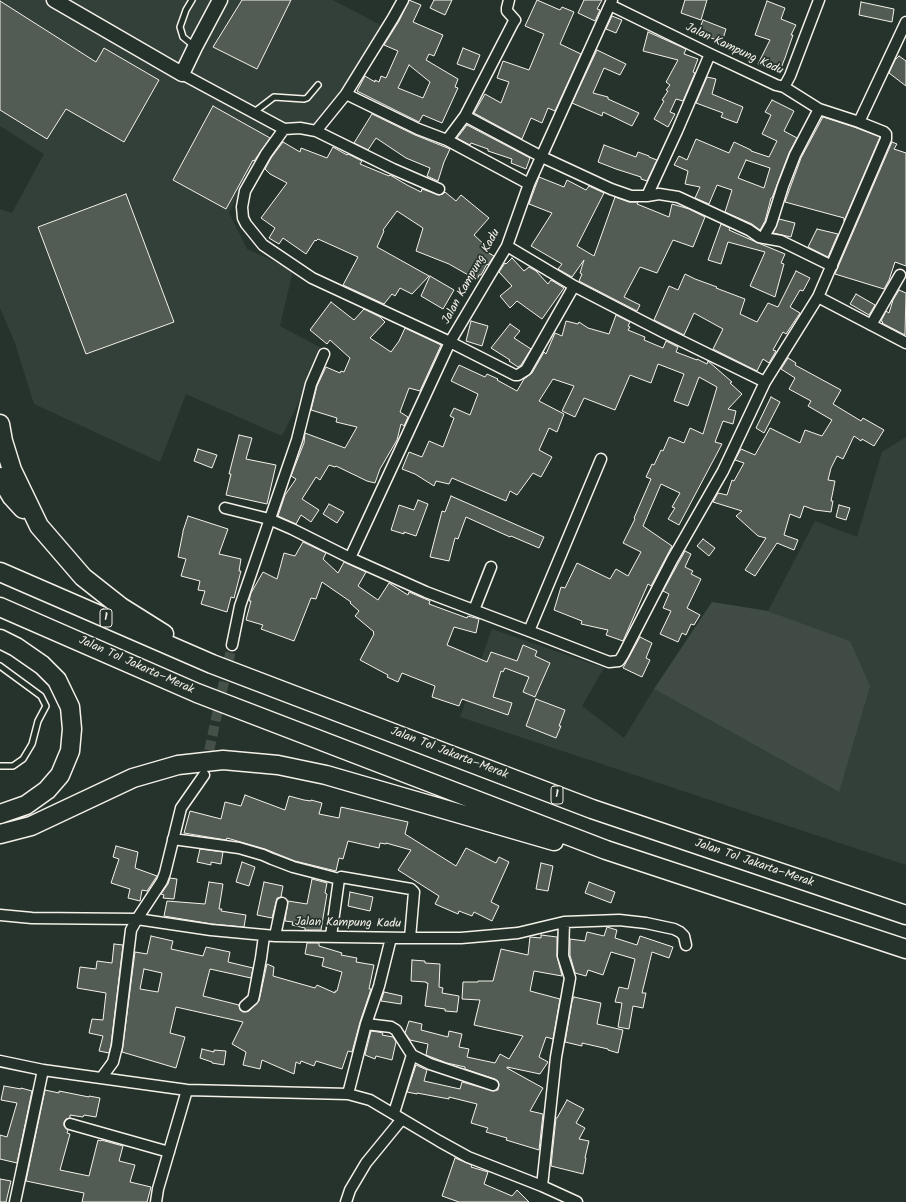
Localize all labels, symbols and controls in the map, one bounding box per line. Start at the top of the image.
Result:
street label: Jalan Kampung Kadu [683,21,785,79]
street label: Jalan Kampung Kadu [440,227,504,327]
road number: 1 [100,609,112,627]
street label: Jalan Tol Jakarta–Merak [76,634,196,698]
street label: Jalan Tol Jakarta–Merak [388,725,510,783]
road number: 1 [551,786,563,804]
street label: Jalan Tol Jakarta–Merak [693,837,815,891]
street label: Jalan Kampung Kadu [295,916,401,932]

